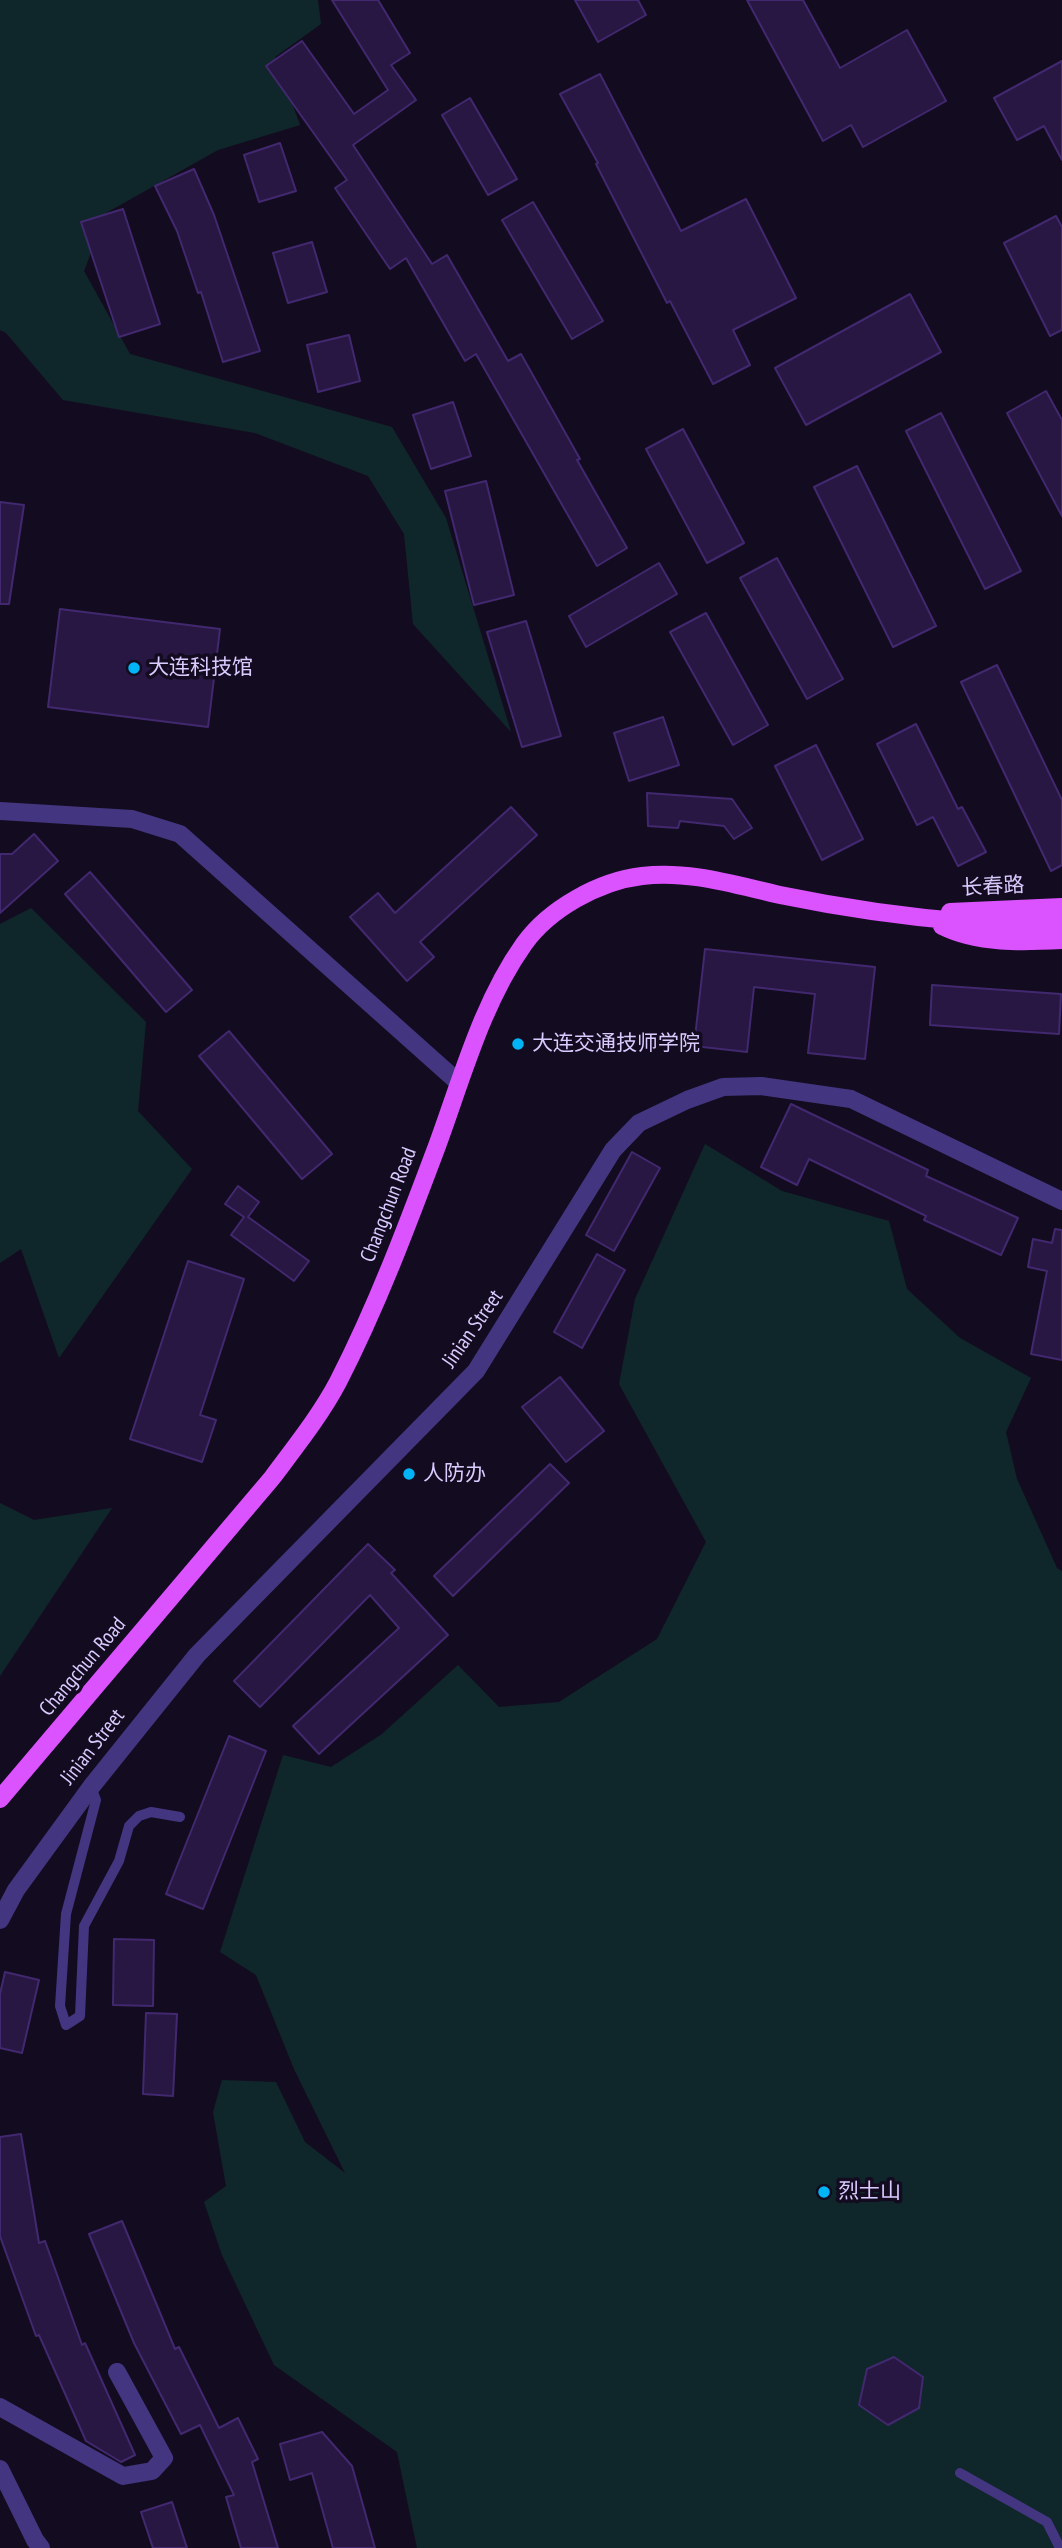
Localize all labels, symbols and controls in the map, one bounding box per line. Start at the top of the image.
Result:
place label: 大连科技馆 [148,655,253,681]
marker: 大连科技馆 [126,660,142,676]
street label: 长春路 [961,873,1025,901]
place label: 大连交通技师学院 [532,1031,700,1057]
marker: 大连交通技师学院 [510,1036,526,1052]
street label: Changchun Road [356,1144,422,1266]
street label: Jinian Street [437,1285,509,1373]
place label: 人防办 [423,1461,486,1487]
marker: 人防办 [401,1466,417,1482]
street label: Changchun Road [34,1613,132,1721]
street label: Jinian Street [56,1704,130,1790]
place label: 烈士山 [838,2179,901,2205]
marker: 烈士山 [816,2184,832,2200]

